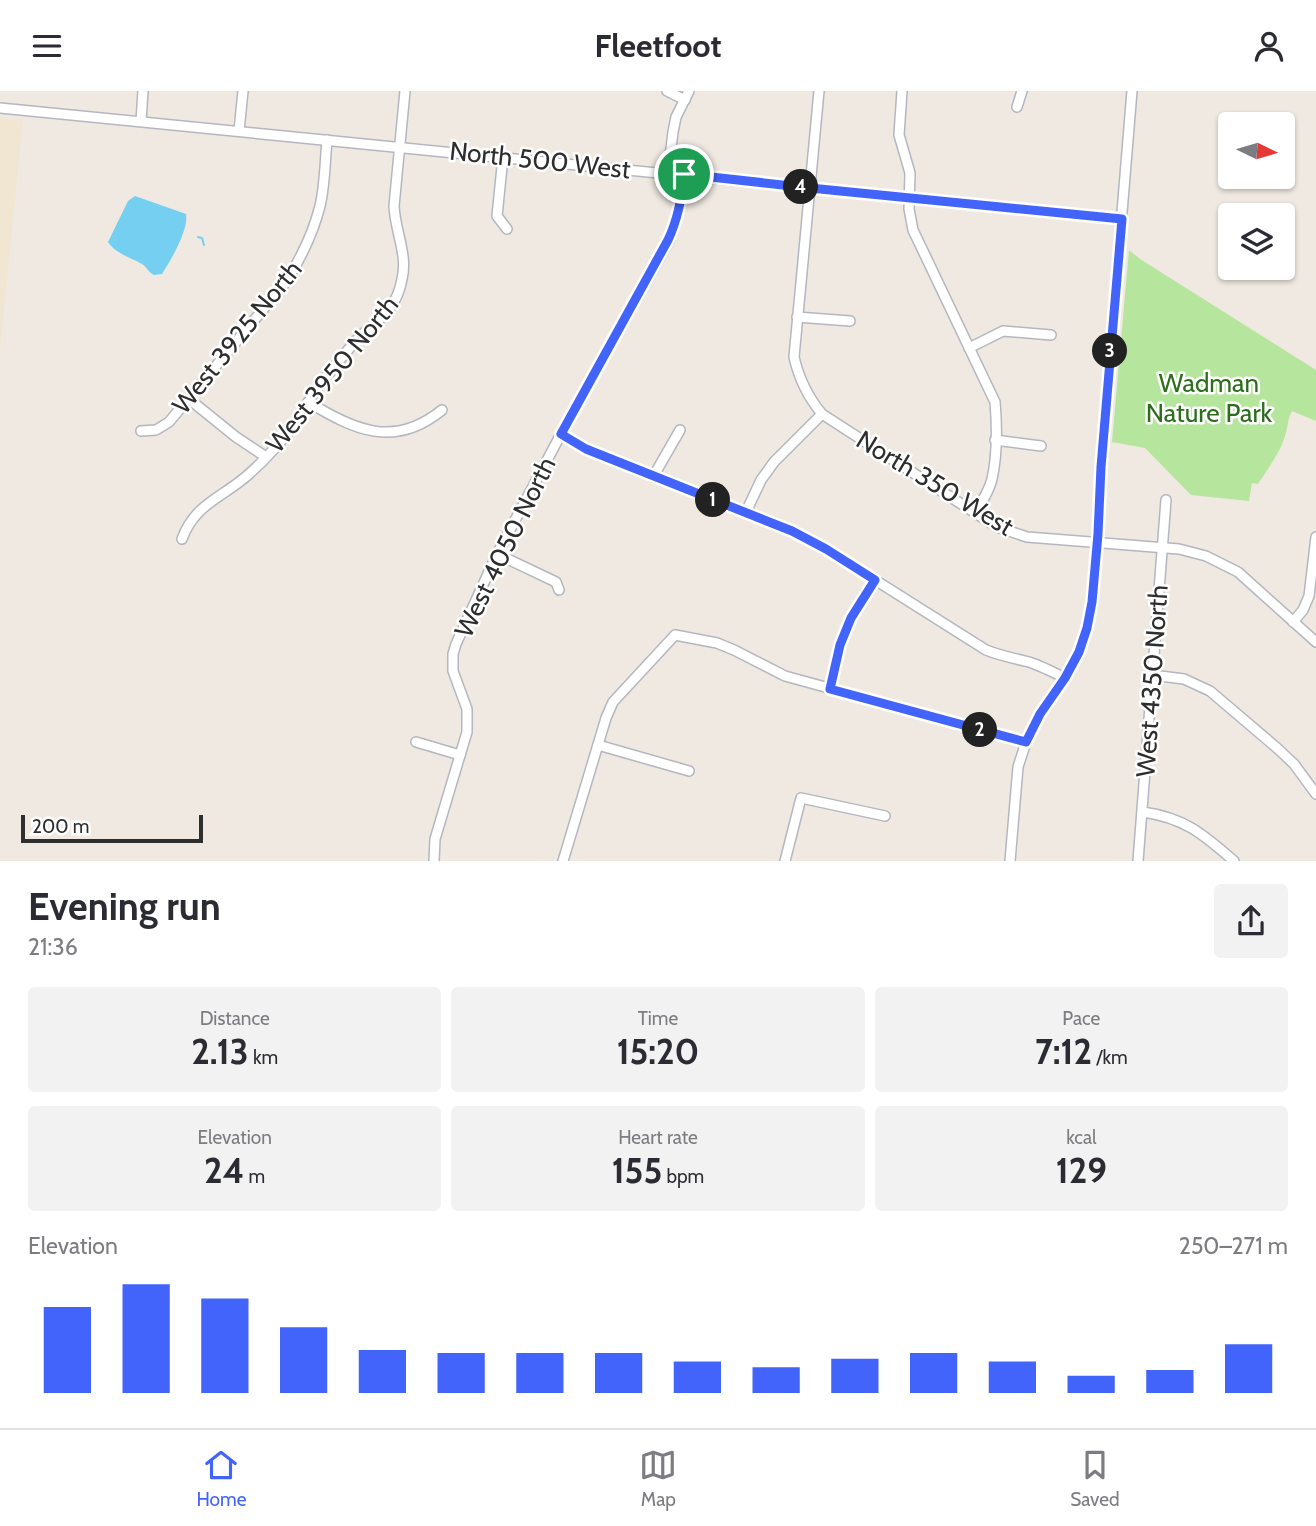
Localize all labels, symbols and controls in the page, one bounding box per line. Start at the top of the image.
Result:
text: Fleetfoot [595,26,721,65]
icon: menu [28,27,66,65]
icon: person [1250,27,1288,65]
north arrow [1218,112,1295,189]
map controls [1218,112,1295,280]
street label: North 500 West [448,135,632,185]
pin [654,144,714,204]
icon: arrive [665,155,703,193]
pin: 4 [784,169,818,205]
text: 4 [795,175,806,198]
button: layers [1218,203,1295,280]
street label: West 3925 North [165,254,309,420]
street label: West 3950 North [259,289,405,459]
pin: 3 [1092,334,1128,369]
text: 3 [1104,339,1115,362]
park label: Wadman Nature Park [1146,367,1273,429]
street label: North 350 West [851,424,1020,543]
street label: West 4050 North [447,452,563,642]
pin: 1 [696,483,730,517]
text: 1 [709,488,716,511]
street label: West 4350 North [1129,584,1175,778]
pin: 2 [962,713,998,747]
text: 2 [974,718,985,741]
scale bar [21,812,203,844]
text: 200 m [32,815,89,838]
text: Evening run [28,883,221,930]
button: share [1214,884,1288,958]
text: 21:36 [28,933,78,961]
text: Distance [200,1007,270,1030]
text: Time [638,1007,678,1030]
text: Pace [1062,1007,1100,1030]
text: 2.13 [191,1030,249,1073]
text: 15:20 [617,1030,699,1073]
text: 7:12 [1035,1030,1092,1073]
text: km [249,1046,278,1069]
text: /km [1092,1046,1128,1069]
text: Elevation [198,1126,272,1149]
text: Heart rate [618,1126,698,1149]
text: kcal [1066,1126,1096,1149]
text: 24 [204,1149,244,1192]
text: 155 [612,1149,662,1192]
text: 129 [1056,1149,1107,1192]
text: m [244,1165,265,1188]
text: bpm [662,1165,704,1188]
text: Elevation [28,1232,118,1260]
text: 250–271 m [1179,1232,1288,1260]
tab: Home [196,1446,246,1511]
tab: Map [639,1446,677,1511]
tab: Saved [1070,1446,1120,1511]

